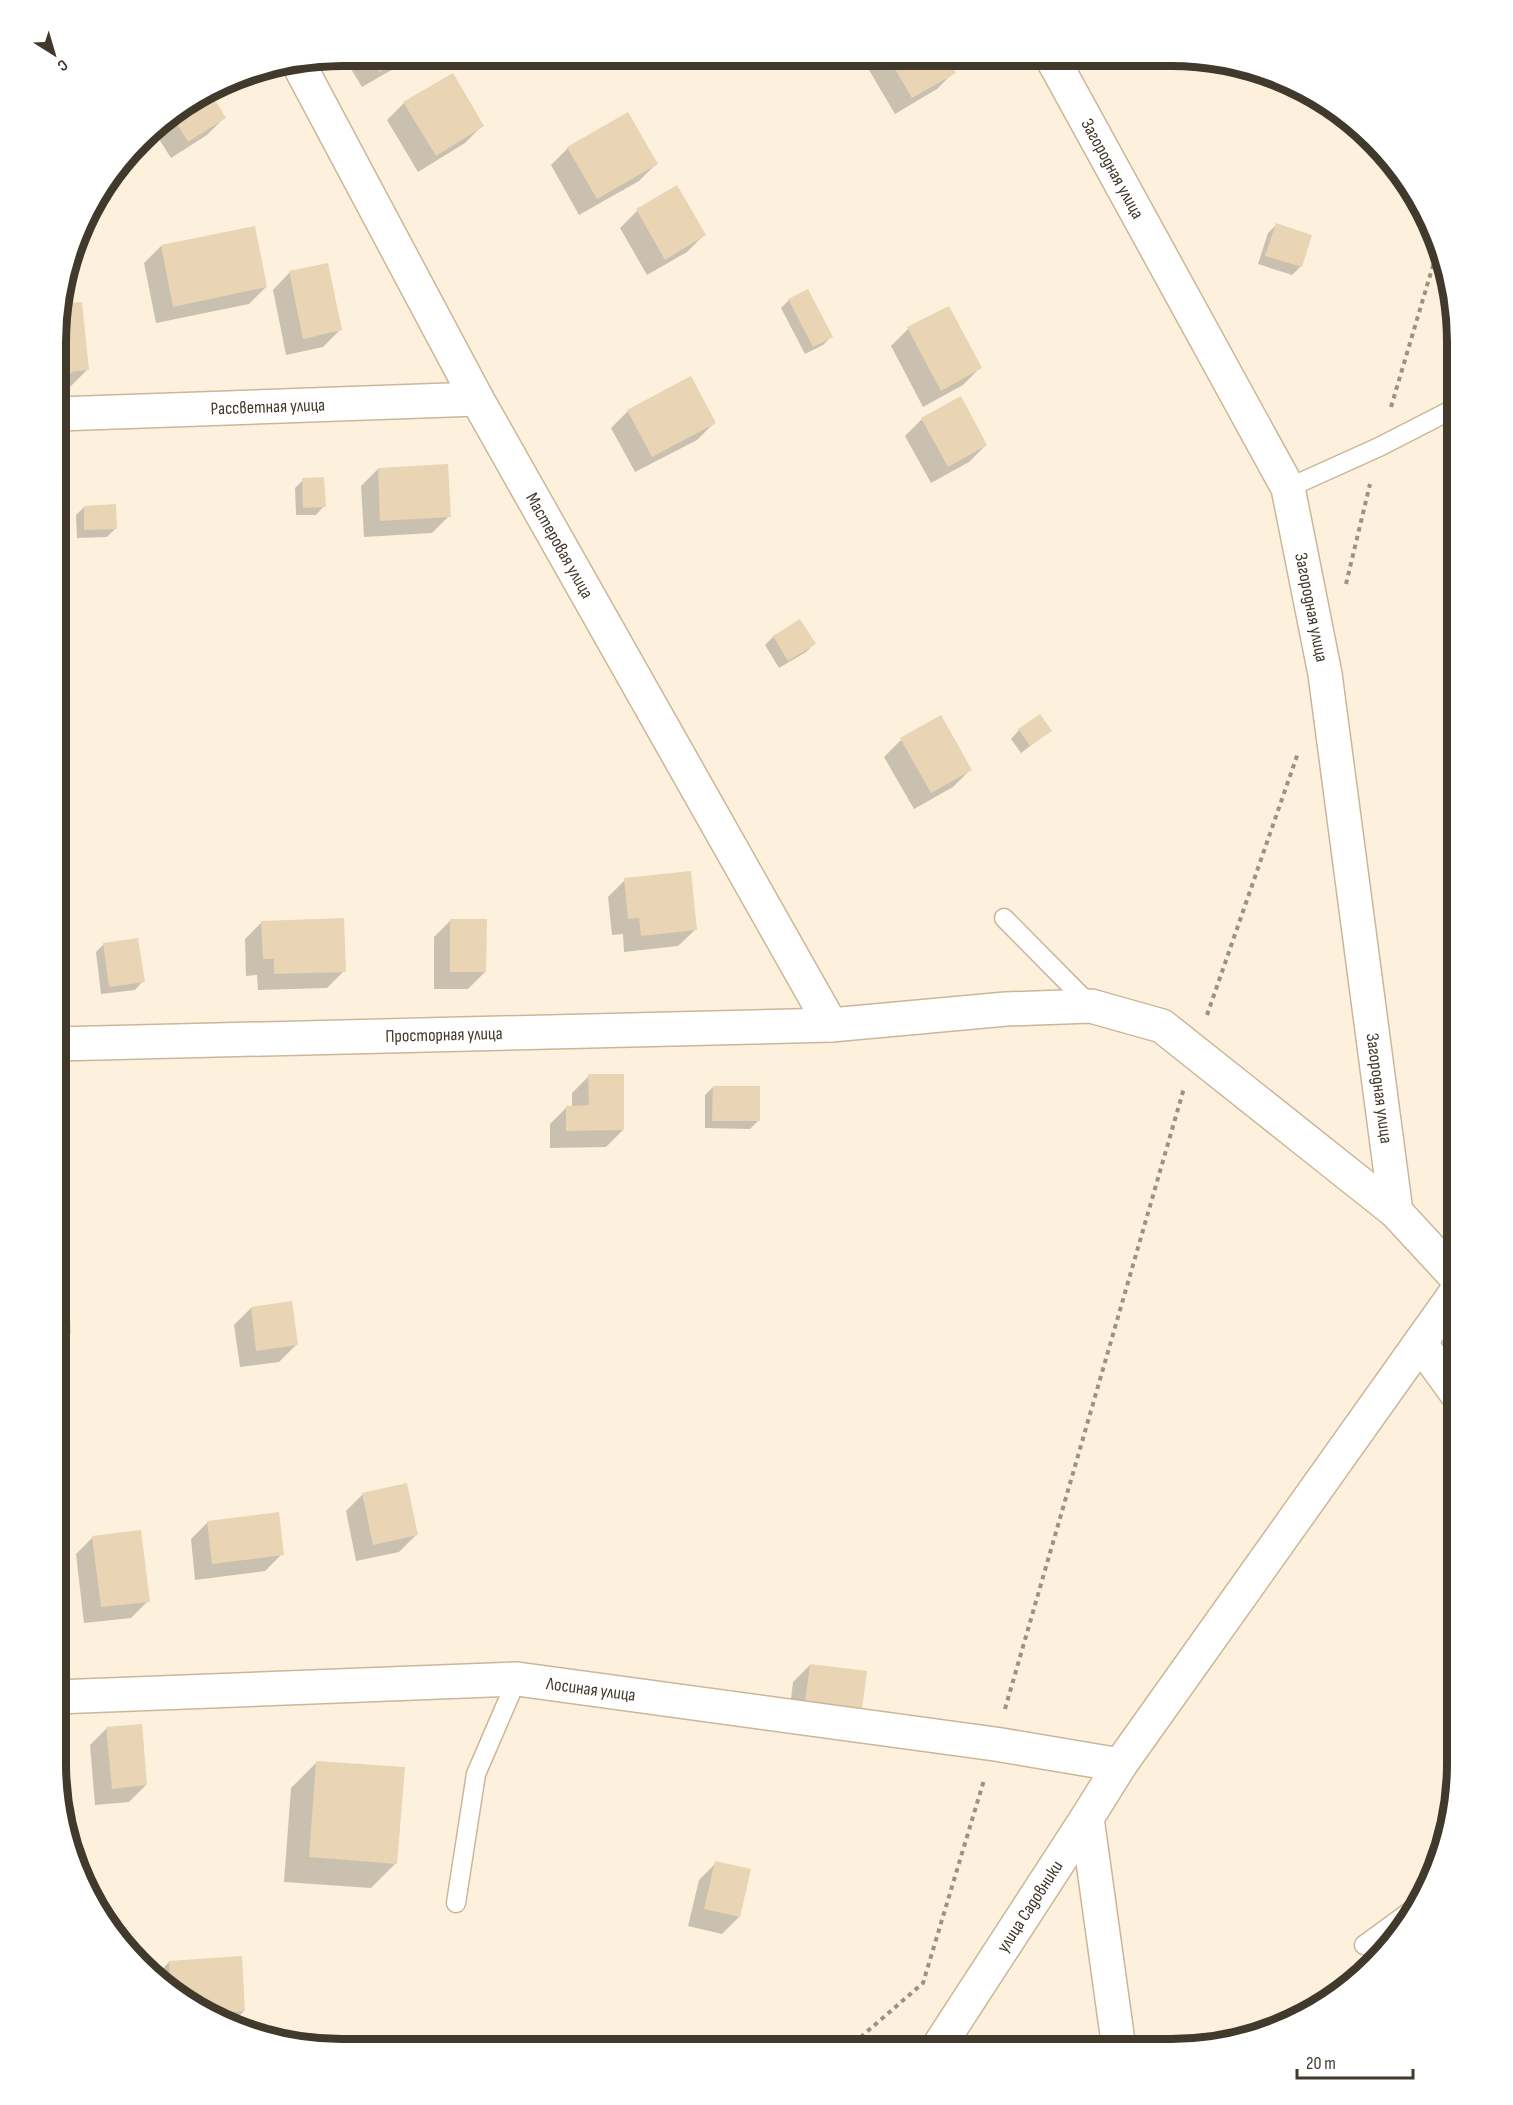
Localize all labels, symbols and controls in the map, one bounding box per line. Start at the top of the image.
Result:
north arrow [24,24,84,84]
text: С [53,55,71,75]
street label: Загородная улица [1077,115,1149,222]
street label: Рассветная улица [210,394,326,419]
street label: Мастеровая улица [522,489,598,602]
street label: Загородная улица [1291,551,1333,664]
street label: Просторная улица [385,1023,503,1046]
street label: Загородная улица [1362,1032,1397,1145]
street label: Лосиная улица [544,1672,637,1706]
street label: улица Садовники [992,1857,1067,1956]
scale bar [1297,2042,1412,2080]
text: 20 m [1306,2053,1336,2074]

